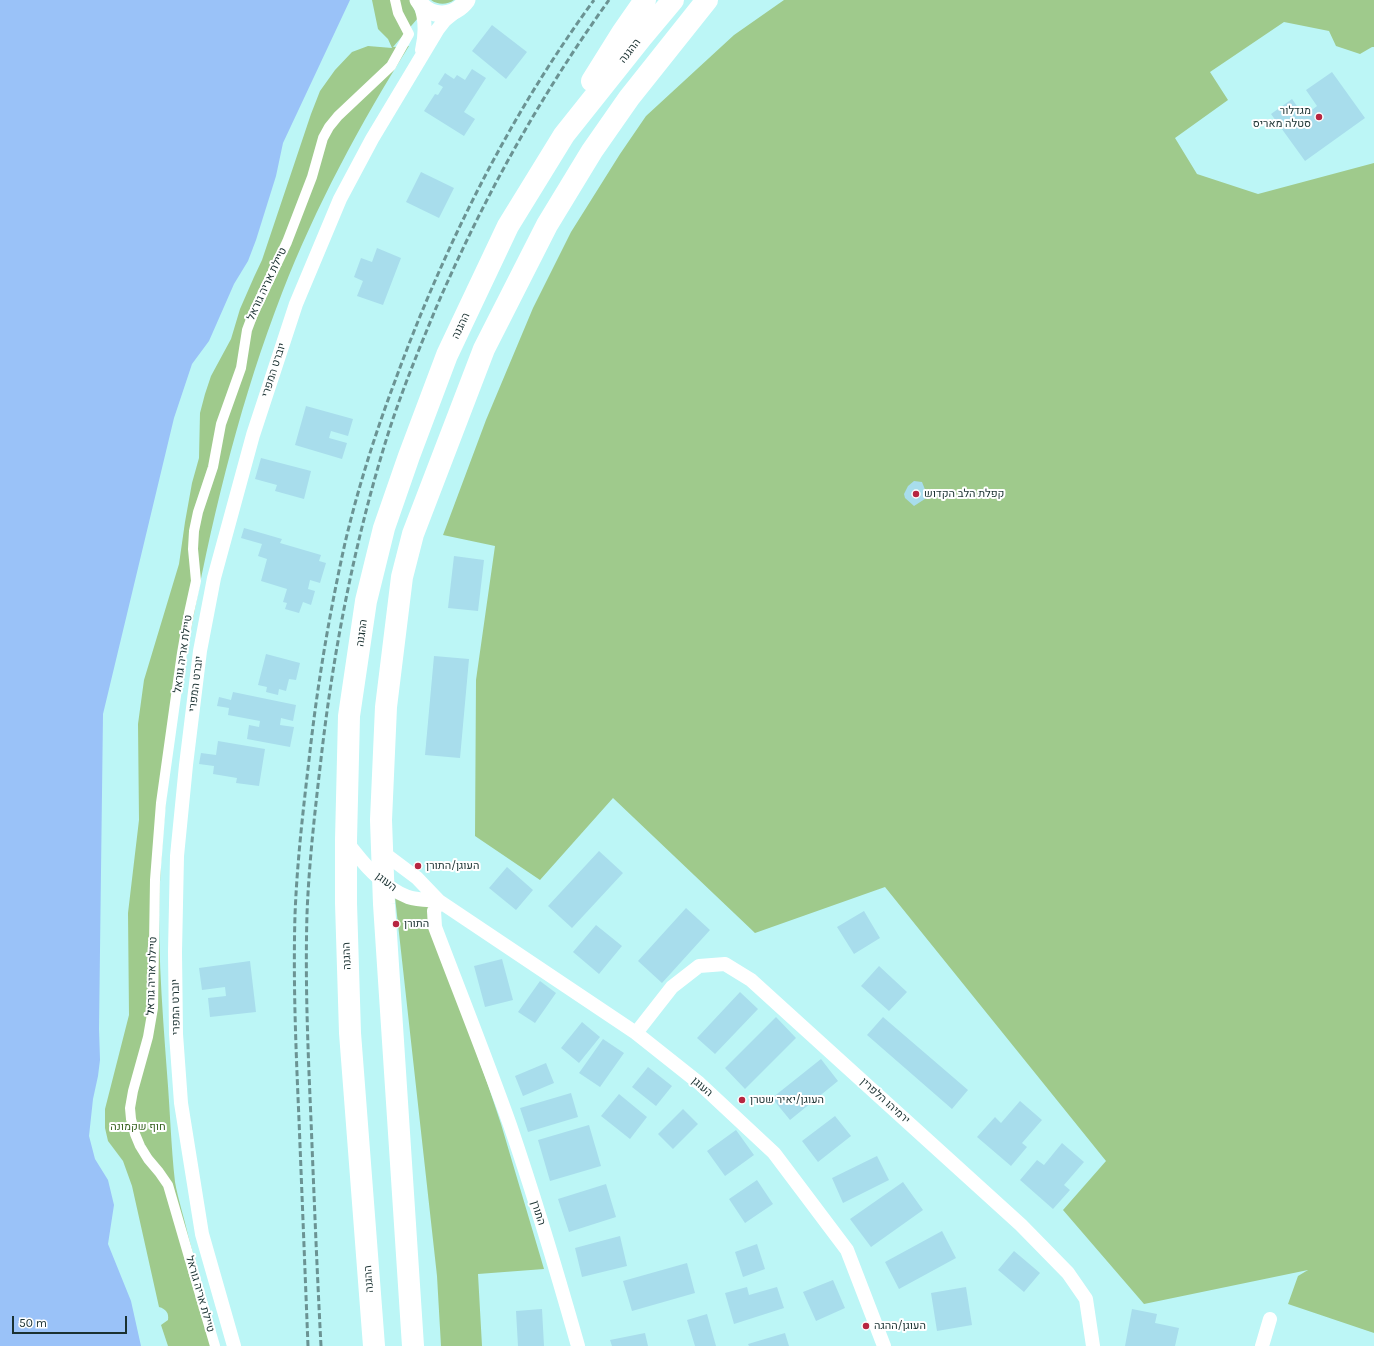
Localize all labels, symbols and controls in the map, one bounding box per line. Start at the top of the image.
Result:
street label: ההגנה [616,36,644,66]
place label: מגדלור סטלה מאריס [1253,104,1311,130]
marker: מגדלור סטלה מאריס [1314,112,1324,122]
street label: טיילת אריה גוראל [244,245,290,323]
street label: ההגנה [449,311,473,341]
street label: יוברט המפרי [259,341,289,399]
place label: קפלת הלב הקדוש [924,487,1004,501]
marker: קפלת הלב הקדוש [911,489,921,499]
street label: טיילת אריה גוראל [171,614,195,694]
street label: ההגנה [354,618,370,648]
street label: יוברט המפרי [186,655,206,713]
place label: העוגן/התורן [426,859,479,873]
marker: העוגן/התורן [413,861,423,871]
street label: העוגן [373,870,399,894]
place label: התורן [404,917,429,931]
marker: התורן [391,919,401,929]
street label: טיילת אריה גוראל [144,936,160,1016]
street label: ההגנה [340,942,354,970]
street label: יוברט המפרי [169,979,183,1035]
street label: העוגן [689,1074,715,1100]
street label: ירמיהו הלפרין [857,1075,913,1127]
place label: העוגן/יאיר שטרן [750,1093,824,1107]
marker: העוגן/יאיר שטרן [737,1095,747,1105]
park label: חוף שקמונה [110,1120,166,1134]
street label: התורן [528,1199,548,1227]
street label: טיילת אריה גוראל [183,1254,217,1334]
street label: ההגנה [361,1265,377,1293]
scale bar [14,1308,129,1334]
text: 50 m [19,1316,47,1330]
place label: העוגן/ההגה [874,1319,926,1333]
marker: העוגן/ההגה [861,1321,871,1331]

